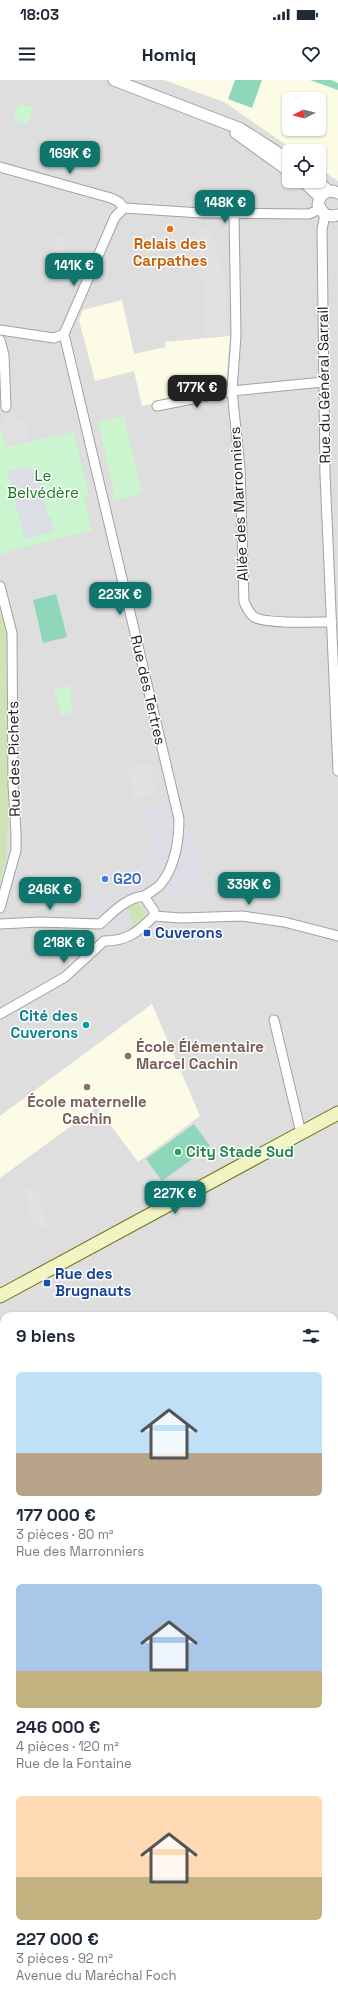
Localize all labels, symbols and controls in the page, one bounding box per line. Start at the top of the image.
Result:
text: 18:03 [20,5,59,24]
icon: menu [16,43,38,65]
text: Homiq [142,43,196,66]
icon: heart [300,43,322,65]
north arrow [282,92,326,136]
map controls [282,92,326,188]
pin: 169K € [37,141,103,175]
button: locate [282,144,326,188]
text: 169K € [49,145,91,162]
pin: 148K € [192,190,258,224]
text: 148K € [204,194,246,211]
marker: Relais des Carpathes [165,224,175,234]
place label: Relais des Carpathes [133,234,207,270]
pin: 141K € [41,253,107,287]
text: 141K € [54,257,94,274]
street label: Rue du Général Sarrail [313,306,334,464]
pin: 177K € [164,375,230,409]
text: 177K € [177,379,217,396]
street label: Allée des Marronniers [225,426,252,582]
park label: Le Belvédère [7,466,79,502]
pin: 223K € [87,582,153,616]
text: 223K € [98,586,142,603]
street label: Rue des Tertres [127,633,170,747]
street label: Rue des Pichets [3,701,24,817]
place label: G20 [113,869,142,888]
pin: 339K € [216,872,282,906]
marker: G20 [100,874,110,884]
text: 339K € [227,876,271,893]
pin: 246K € [17,877,83,911]
text: 246K € [28,881,72,898]
place label: Cuverons [155,923,223,942]
marker: Cuverons [142,928,152,938]
pin: 218K € [31,930,97,964]
text: 218K € [43,934,85,951]
place label: Cité des Cuverons [10,1006,78,1042]
marker: Cité des Cuverons [81,1020,91,1030]
place label: École Élémentaire Marcel Cachin [136,1037,264,1073]
marker: École Élémentaire Marcel Cachin [123,1051,133,1061]
marker: École maternelle Cachin [82,1082,92,1092]
place label: École maternelle Cachin [27,1092,147,1128]
place label: City Stade Sud [186,1142,294,1161]
marker: City Stade Sud [173,1147,183,1157]
pin: 227K € [142,1181,208,1215]
text: 227K € [154,1185,196,1202]
place label: Rue des Brugnauts [55,1264,131,1300]
marker: Rue des Brugnauts [42,1278,52,1288]
text: 9 biens [16,1325,75,1347]
icon: filters [300,1325,322,1347]
icon: home [133,1398,205,1470]
text: 177 000 € [16,1504,96,1526]
text: 3 pièces · 80 m² [16,1526,114,1543]
text: Rue des Marronniers [16,1543,144,1560]
icon: home [133,1610,205,1682]
text: 246 000 € [16,1716,100,1738]
text: 4 pièces · 120 m² [16,1738,119,1755]
text: Rue de la Fontaine [16,1755,132,1772]
icon: home [133,1822,205,1894]
text: 227 000 € [16,1928,99,1950]
text: 3 pièces · 92 m² [16,1950,113,1967]
text: Avenue du Maréchal Foch [16,1967,176,1984]

